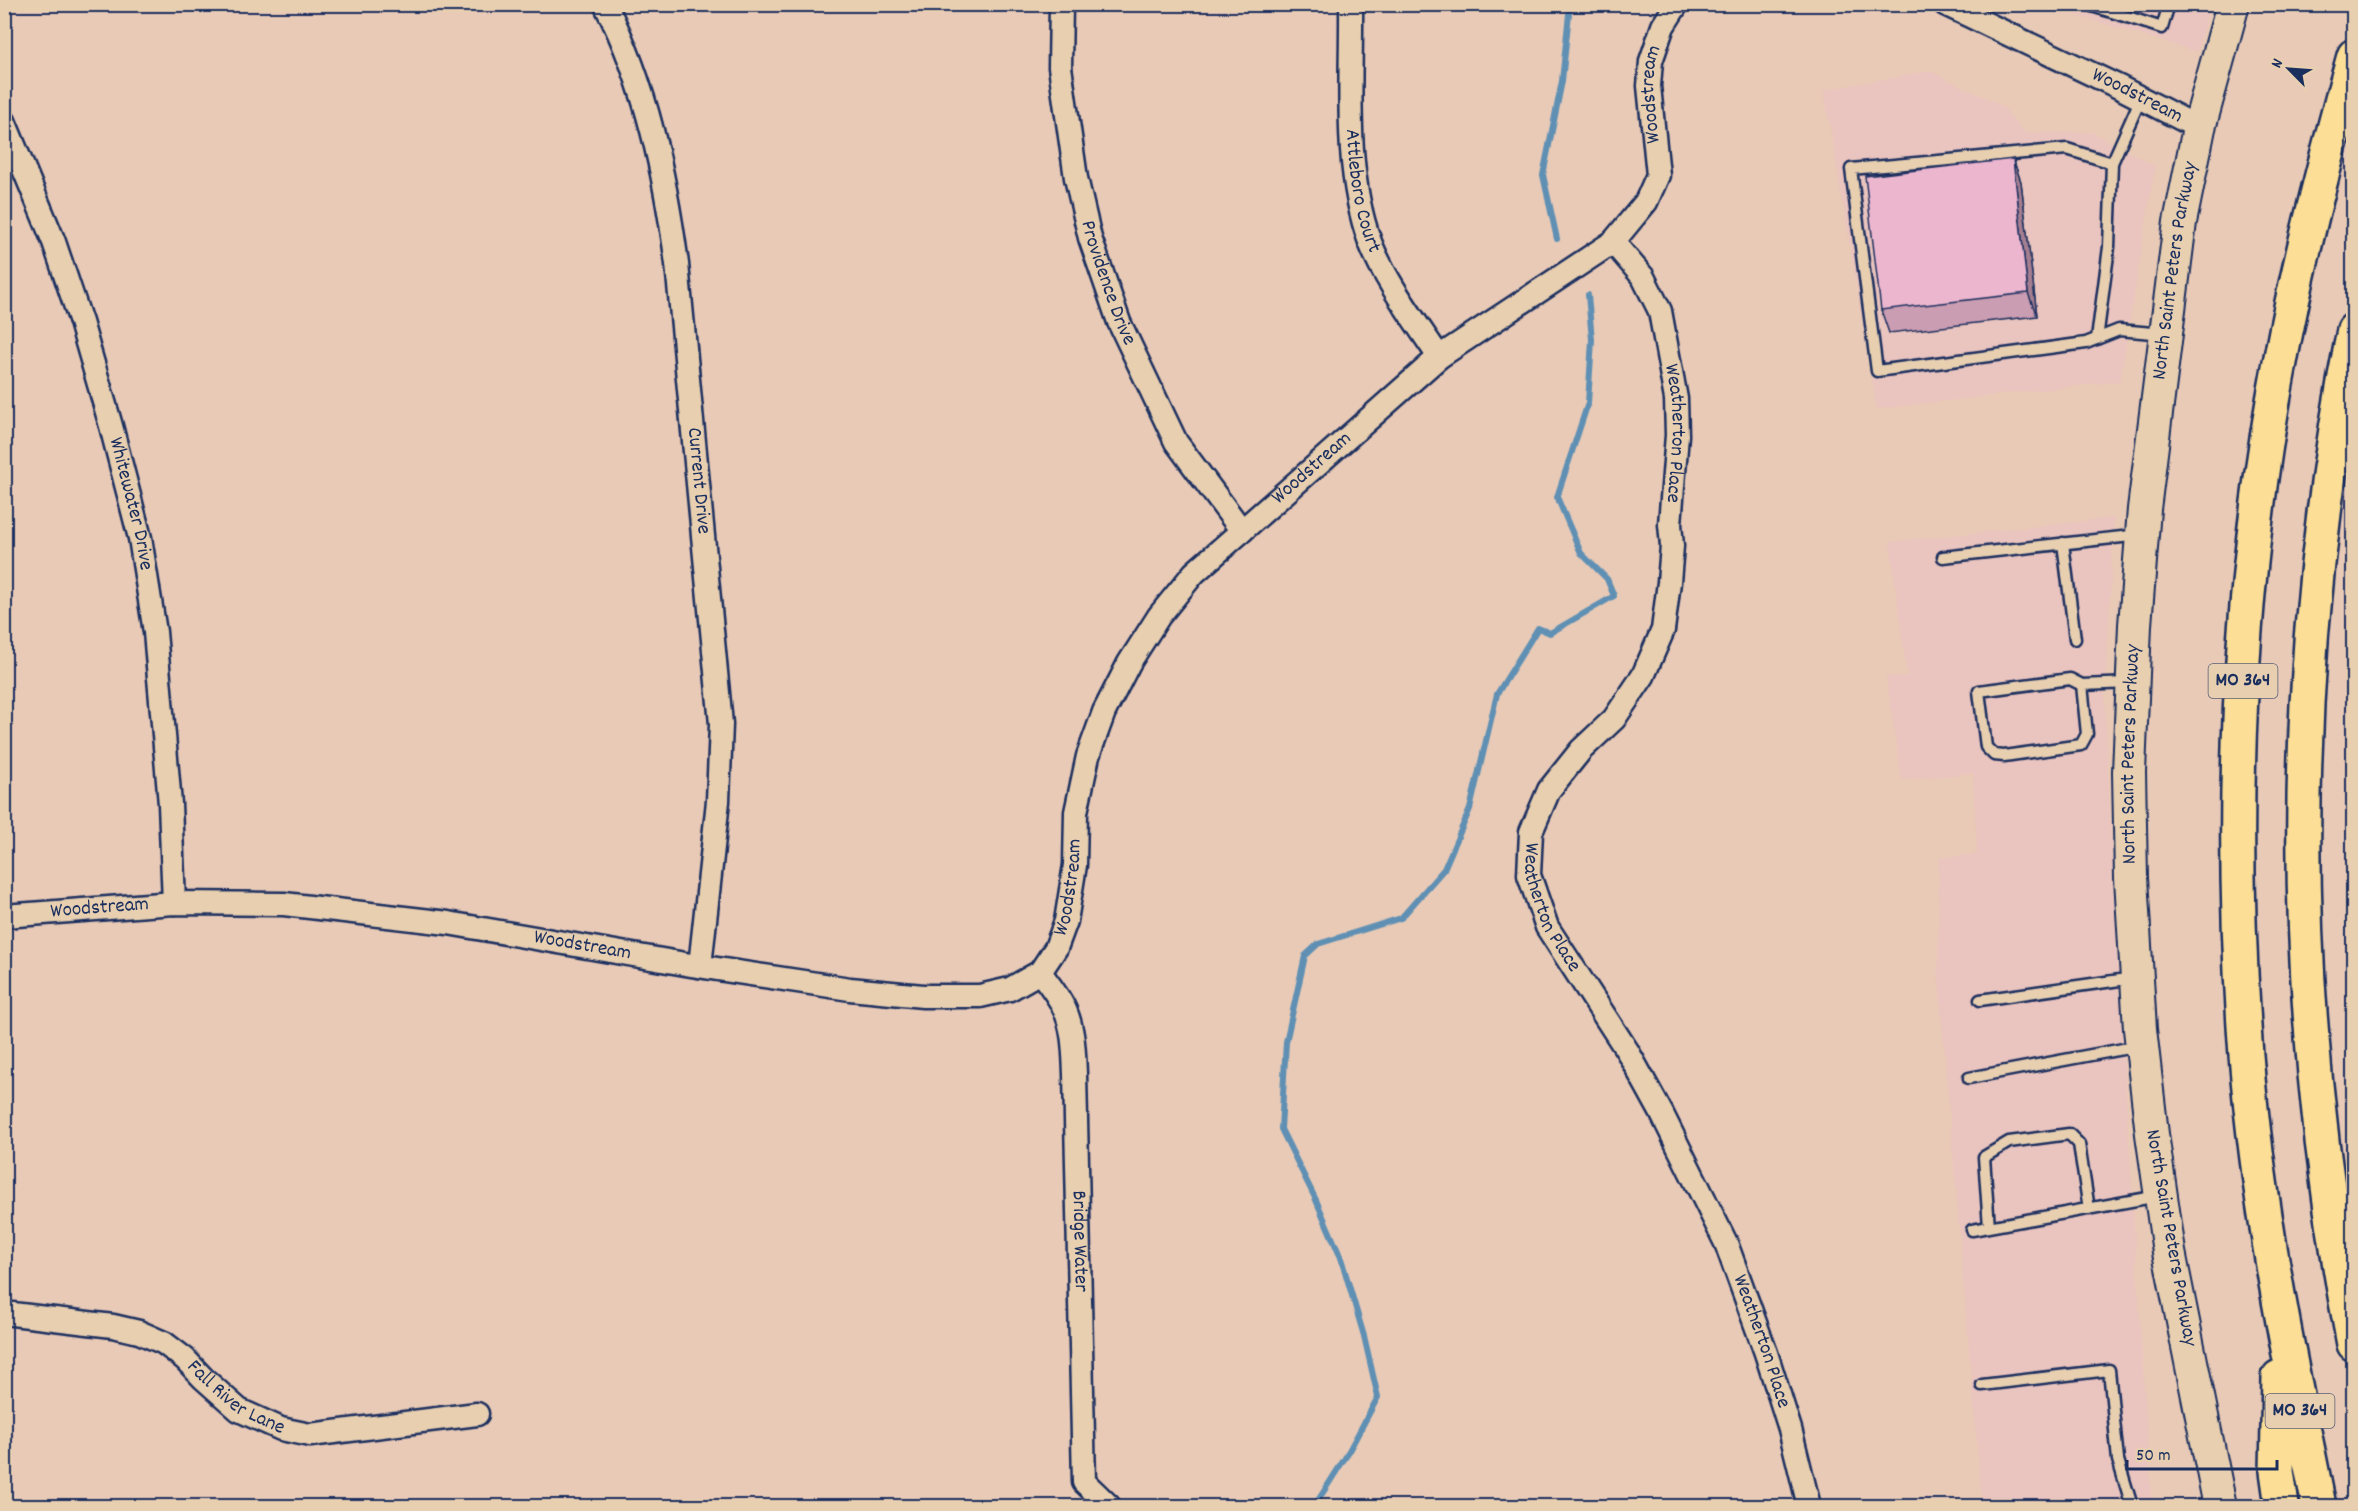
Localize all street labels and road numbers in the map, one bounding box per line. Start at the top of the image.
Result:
street label: Woodstream [1634,41,1670,145]
street label: Woodstream [2086,61,2188,132]
street label: Attleboro Court [1336,128,1388,258]
street label: North Saint Peters Parkway [2145,159,2207,382]
street label: Providence Drive [1071,218,1143,351]
street label: Weatherton Place [1655,362,1692,504]
street label: Woodstream [1265,425,1359,513]
street label: Current Drive [678,426,718,536]
street label: Whitewater Drive [100,434,160,573]
street label: North Saint Peters Parkway [2114,643,2149,864]
road number: MO 364 [2208,664,2278,698]
street label: Woodstream [1047,838,1090,941]
street label: Weatherton Place [1514,842,1588,979]
street label: Woodstream [49,890,150,927]
street label: Woodstream [531,923,634,969]
street label: North Saint Peters Parkway [2136,1127,2204,1349]
street label: Bridge Water [1063,1190,1095,1292]
street label: Weatherton Place [1724,1271,1798,1412]
street label: Fall River Lane [179,1354,289,1444]
road number: MO 364 [2266,1394,2334,1428]

